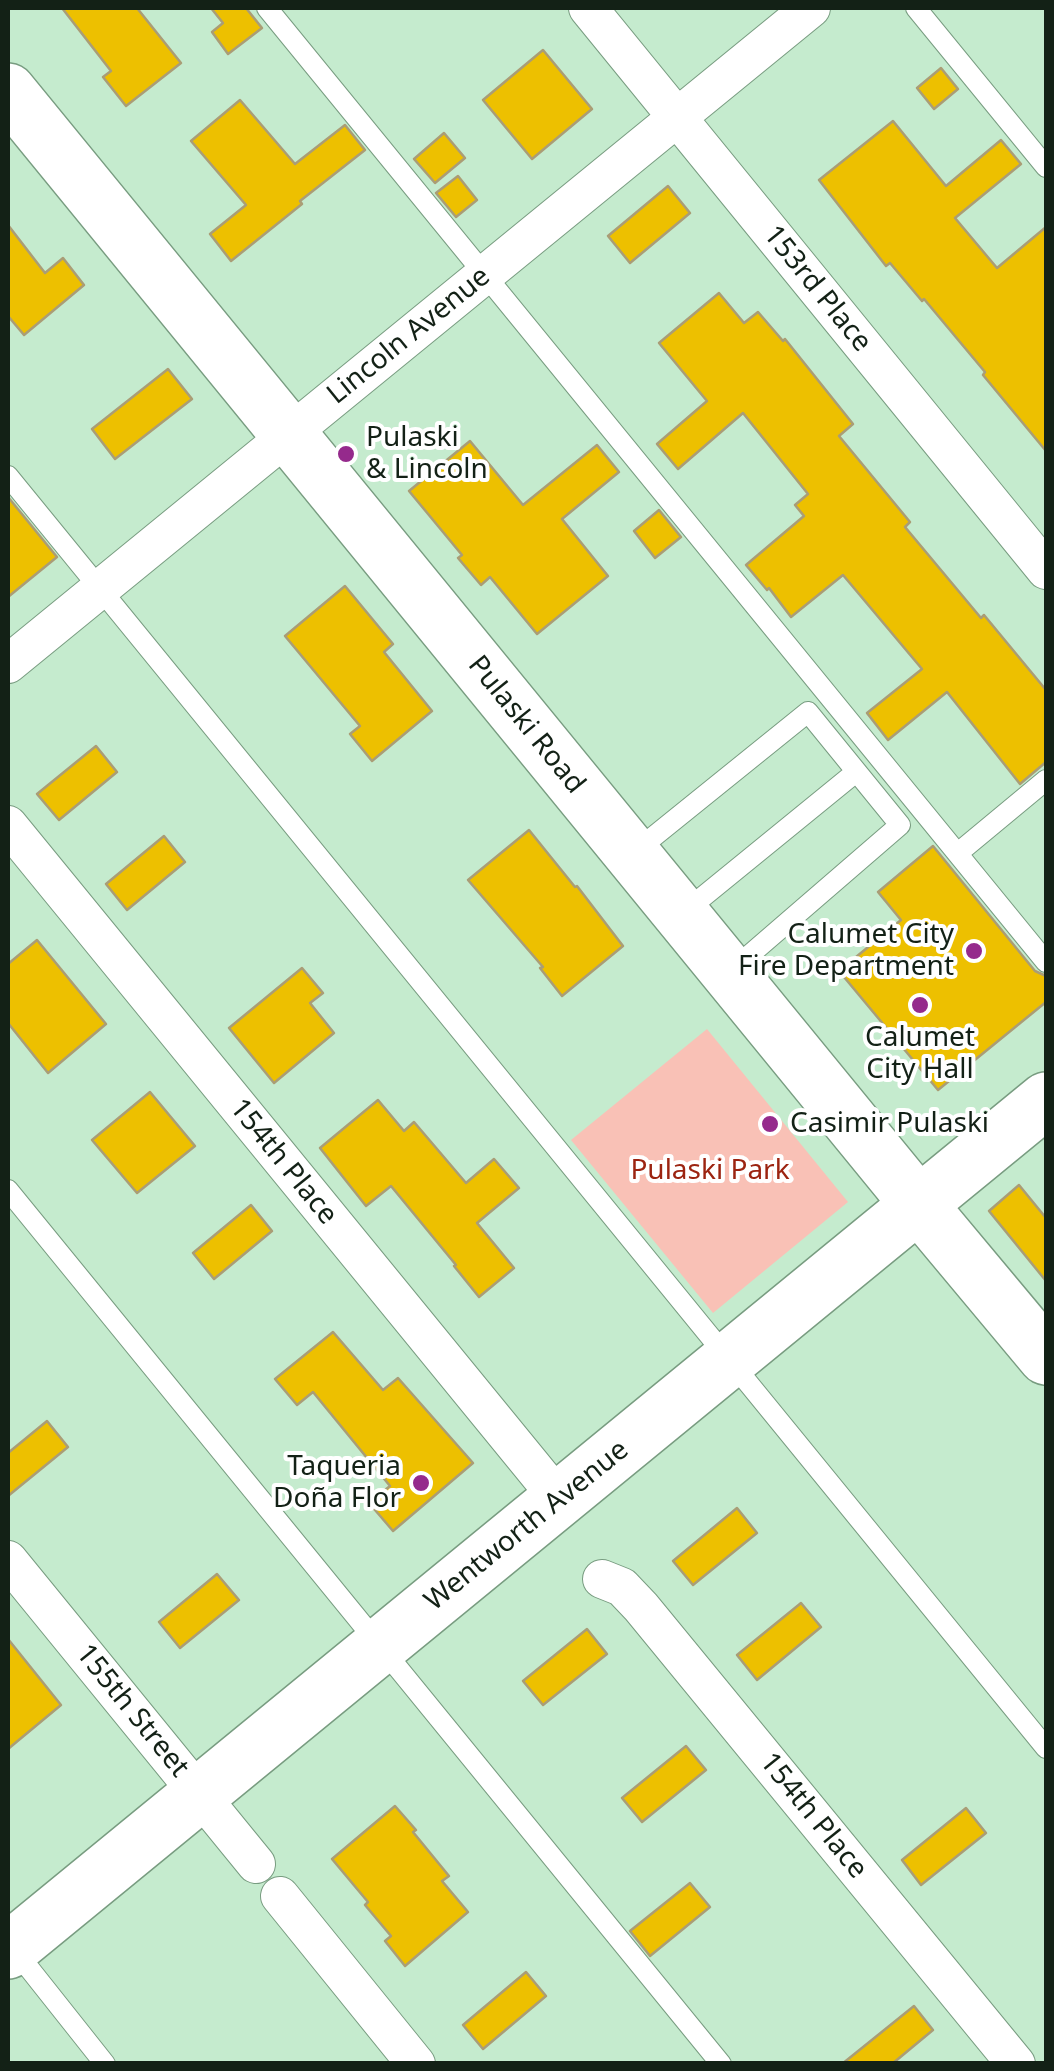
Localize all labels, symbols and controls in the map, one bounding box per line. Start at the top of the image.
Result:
street label: 153rd Place [756,219,878,359]
street label: Lincoln Avenue [321,260,497,412]
place label: Pulaski & Lincoln [366,421,488,487]
marker: Pulaski & Lincoln [335,443,357,465]
street label: Pulaski Road [460,649,592,801]
place label: Calumet City Fire Department [738,918,954,984]
marker: Calumet City Fire Department [963,940,985,962]
marker: Calumet City Hall [909,994,931,1016]
place label: Calumet City Hall [865,1021,975,1087]
street label: 154th Place [222,1092,344,1232]
place label: Casimir Pulaski [790,1107,989,1141]
marker: Casimir Pulaski [759,1113,781,1135]
park label: Pulaski Park [630,1154,790,1188]
street label: Wentworth Avenue [418,1434,636,1618]
place label: Taqueria Doña Flor [273,1450,401,1516]
marker: Taqueria Doña Flor [410,1472,432,1494]
street label: 155th Street [68,1638,196,1784]
street label: 154th Place [752,1746,874,1886]

